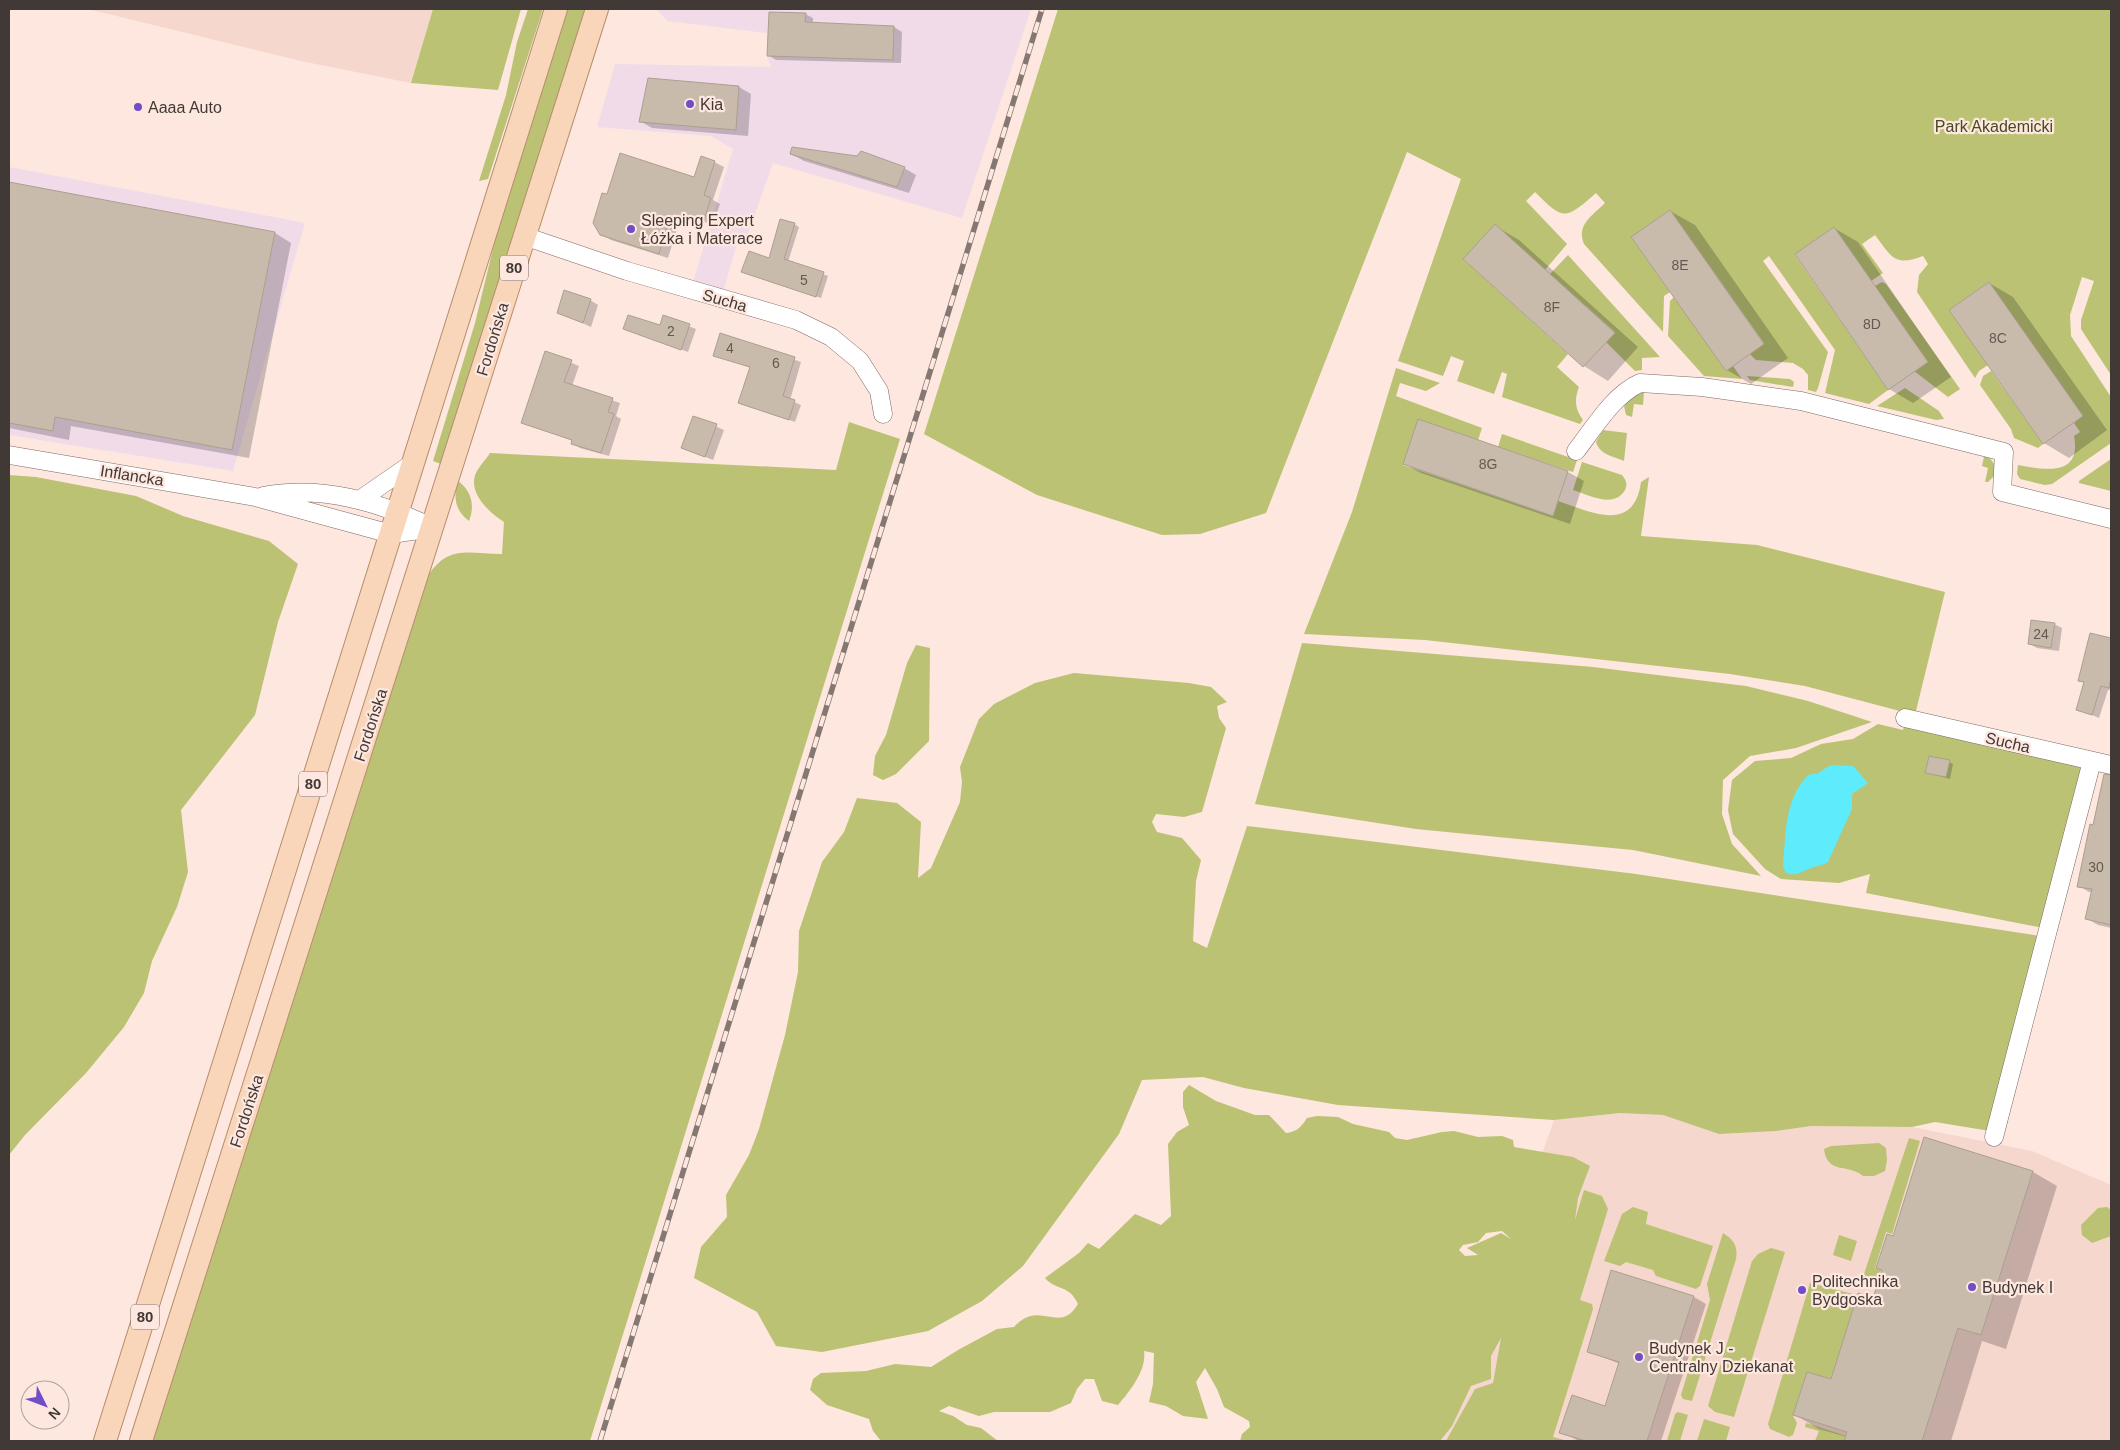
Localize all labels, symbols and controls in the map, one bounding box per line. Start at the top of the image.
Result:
place label: Kia [700,96,723,113]
marker: Kia [684,98,696,110]
place label: Aaaa Auto [148,99,222,116]
marker: Aaaa Auto [132,101,144,113]
park label: Park Akademicki [1935,118,2053,135]
place label: Sleeping Expert Łóżka i Materace [641,212,763,247]
marker: Sleeping Expert Łóżka i Materace [625,223,637,235]
road number: 80 [500,256,528,280]
house number: 8E [1671,257,1689,273]
house number: 5 [800,272,808,288]
street label: Sucha [701,286,749,315]
house number: 8F [1544,299,1560,315]
street label: Fordońska [473,300,512,378]
house number: 8D [1863,316,1881,332]
house number: 2 [667,323,675,339]
house number: 8C [1989,330,2007,346]
house number: 4 [726,340,734,356]
house number: 6 [772,355,780,371]
house number: 8G [1479,456,1497,472]
street label: Inflancka [99,462,165,489]
house number: 24 [2033,626,2049,642]
street label: Fordońska [351,686,390,764]
street label: Sucha [1984,729,2032,756]
road number: 80 [299,772,327,796]
house number: 30 [2088,859,2104,875]
street label: Fordońska [227,1072,266,1150]
place label: Politechnika Bydgoska [1812,1273,1898,1308]
place label: Budynek I [1982,1279,2053,1296]
marker: Budynek I [1966,1281,1978,1293]
marker: Politechnika Bydgoska [1796,1284,1808,1296]
road number: 80 [131,1304,159,1330]
place label: Budynek J - Centralny Dziekanat [1649,1340,1794,1375]
marker: Budynek J - Centralny Dziekanat [1633,1351,1645,1363]
north arrow [20,1380,70,1430]
text: N [45,1405,64,1423]

